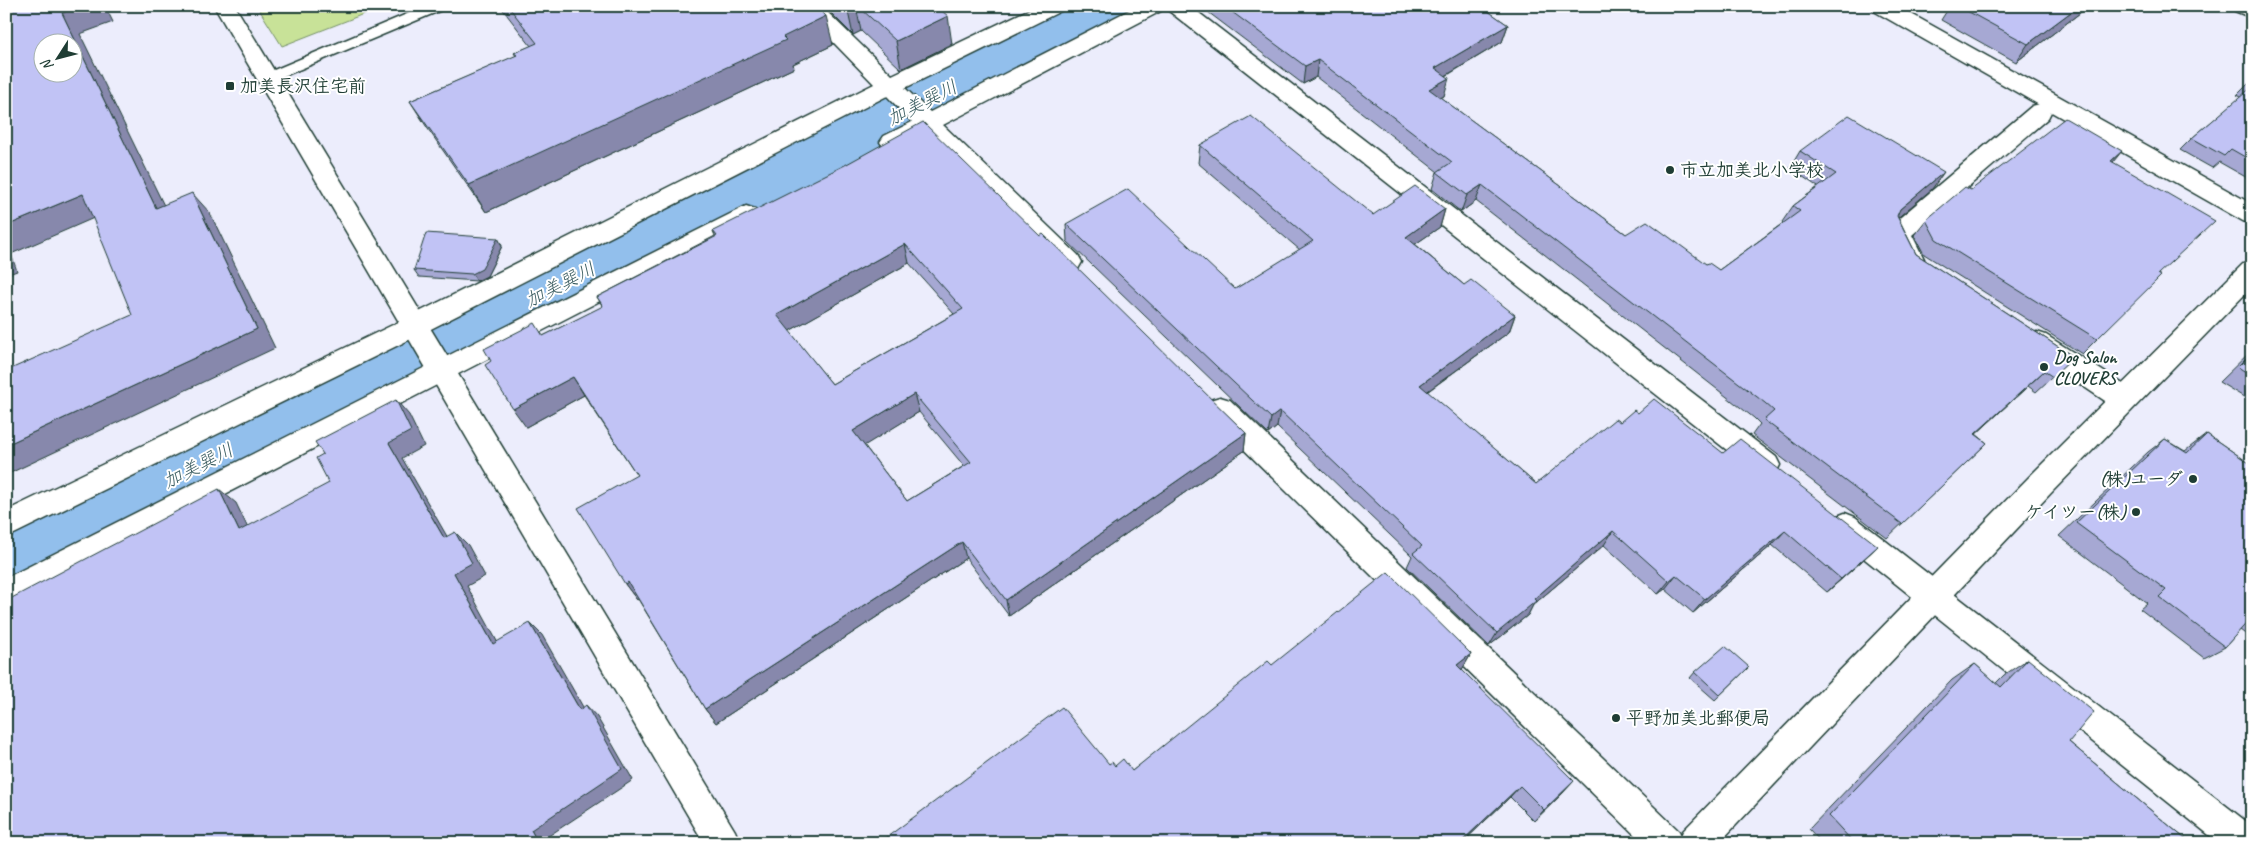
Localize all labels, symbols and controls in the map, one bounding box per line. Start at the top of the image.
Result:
north arrow [32,32,82,82]
text: N [37,55,57,74]
place label: 加美長沢住宅前 [240,75,366,97]
water label: 加美巽川 [883,75,962,131]
marker: 加美長沢住宅前 [224,80,236,92]
place label: 市立加美北小学校 [1680,159,1824,181]
marker: 市立加美北小学校 [1664,164,1676,176]
water label: 加美巽川 [521,257,600,313]
place label: Dog Salon CLOVERS [2054,346,2119,389]
marker: Dog Salon CLOVERS [2038,361,2050,373]
water label: 加美巽川 [159,438,238,494]
place label: (株)ユーダ [2100,468,2183,490]
marker: (株)ユーダ [2187,473,2199,485]
place label: ケイツー(株) [2025,501,2127,523]
marker: ケイツー(株) [2130,506,2142,518]
place label: 平野加美北郵便局 [1626,707,1770,729]
marker: 平野加美北郵便局 [1610,712,1622,724]

